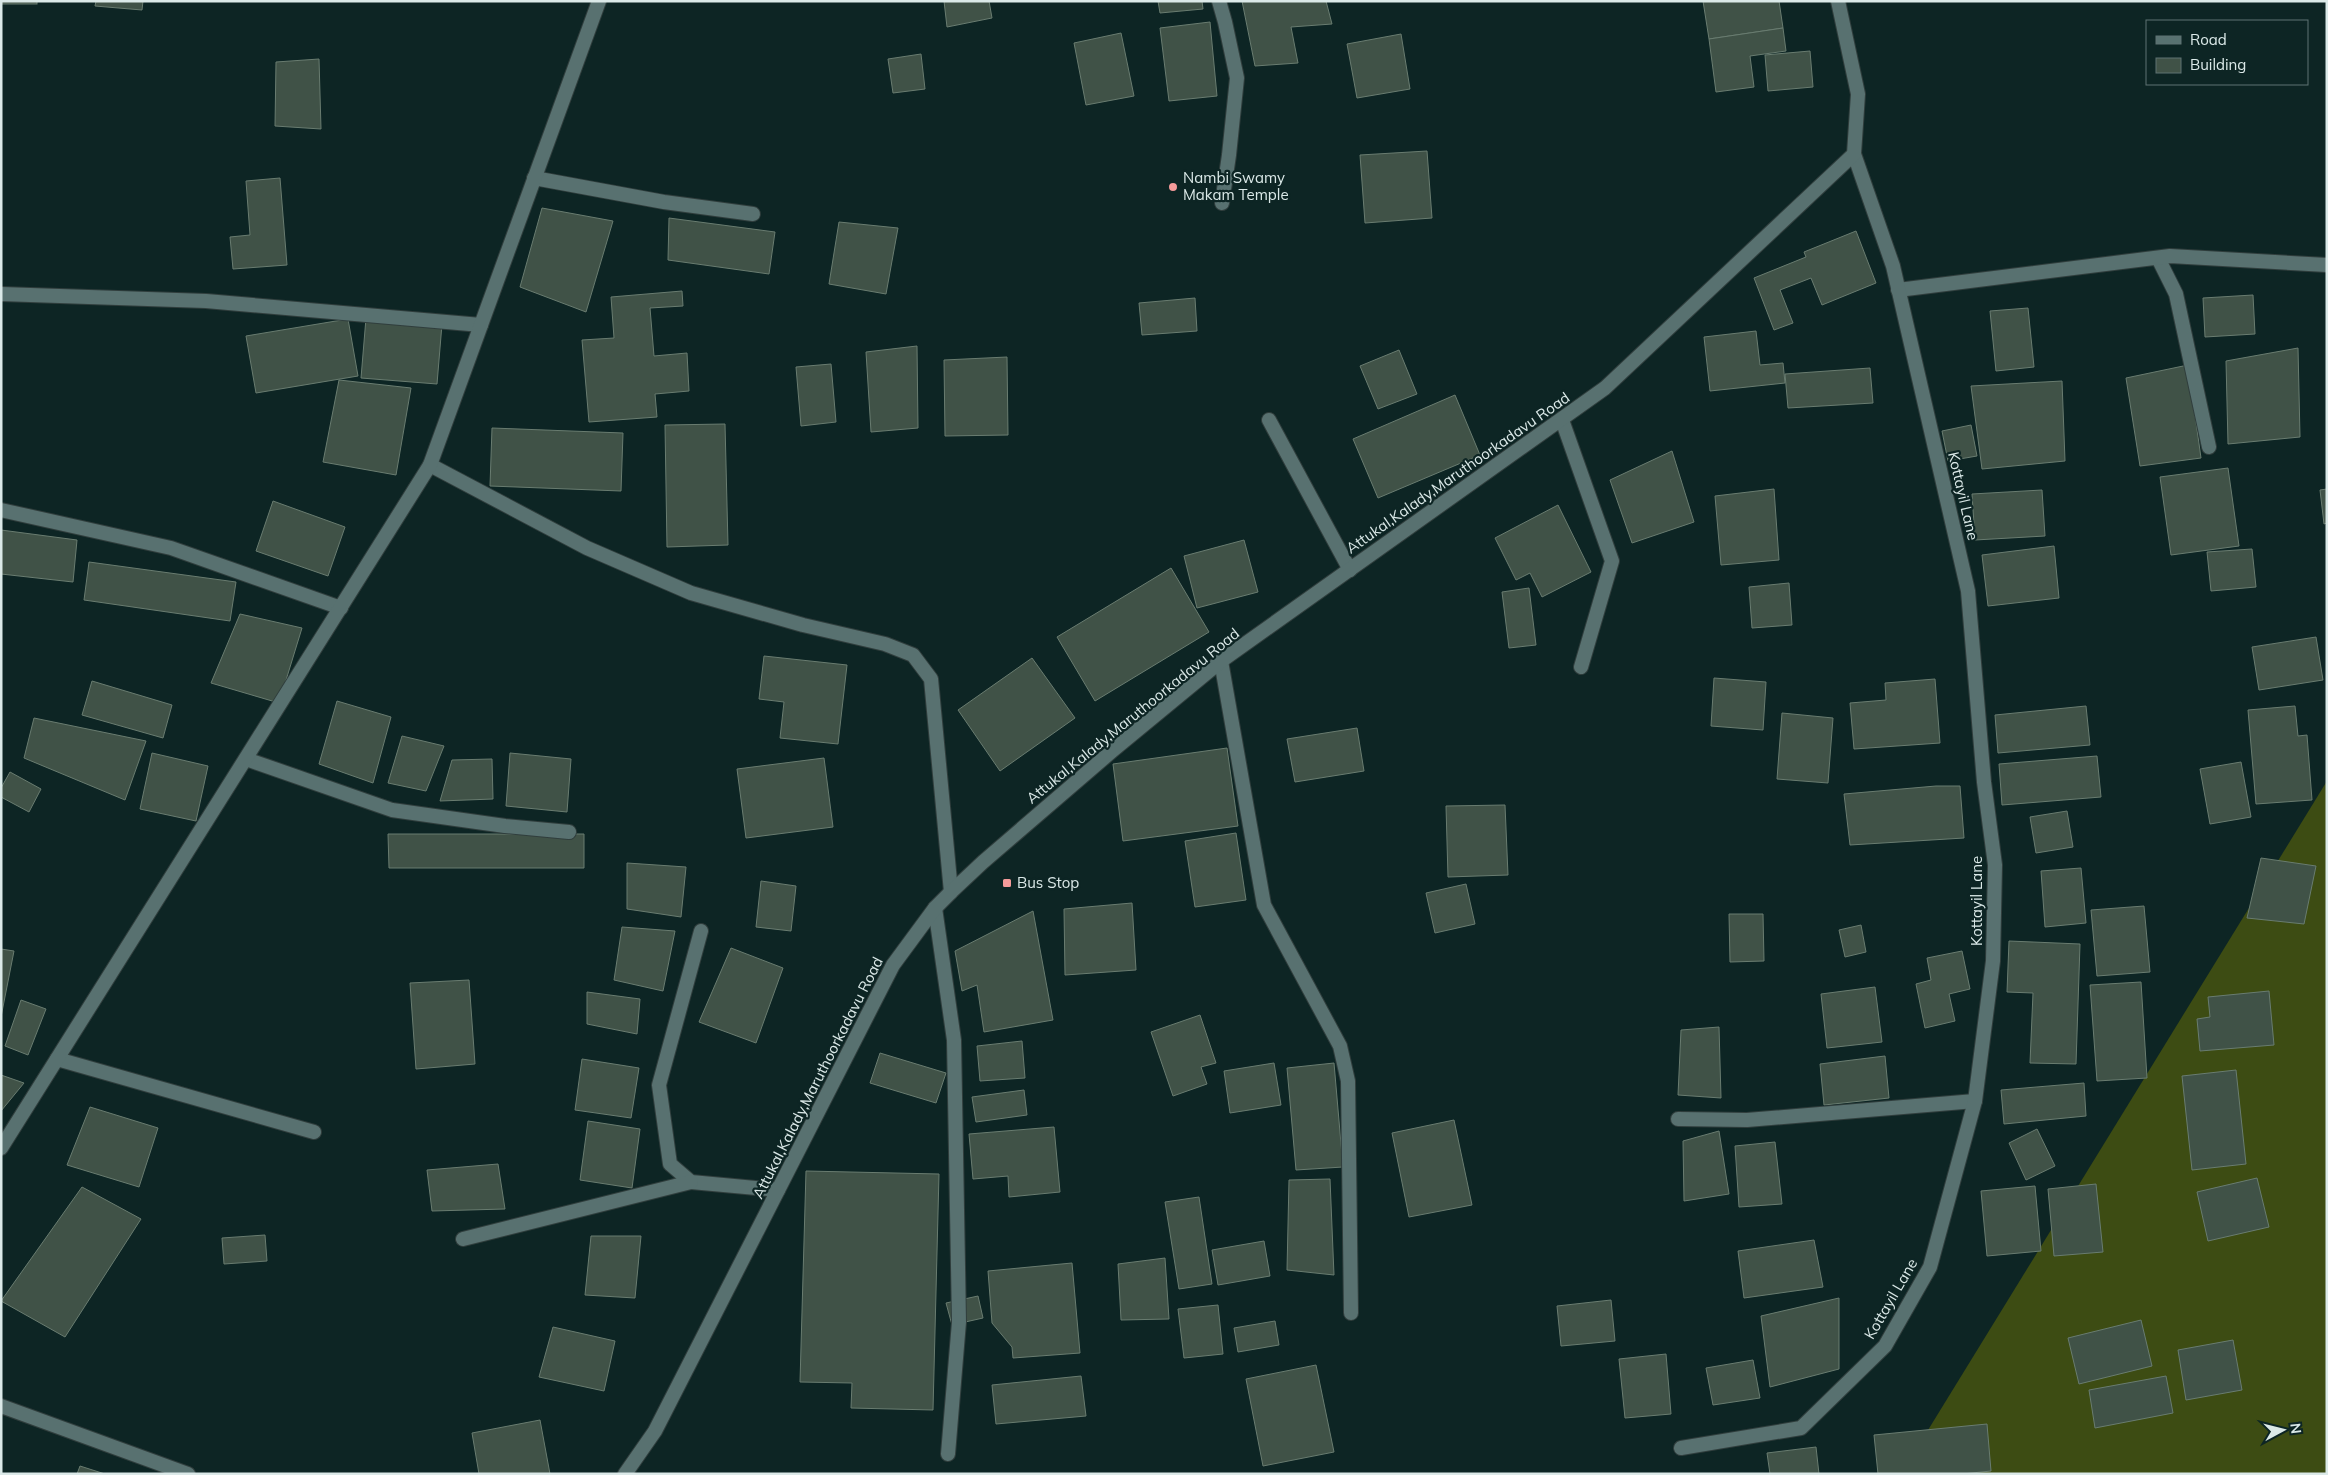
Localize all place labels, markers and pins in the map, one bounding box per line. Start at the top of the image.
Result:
place label: Nambi Swamy Makam Temple [1183,168,1289,204]
marker: Nambi Swamy Makam Temple [1167,181,1179,193]
place label: Bus Stop [1017,873,1079,892]
marker: Bus Stop [1001,877,1013,889]

